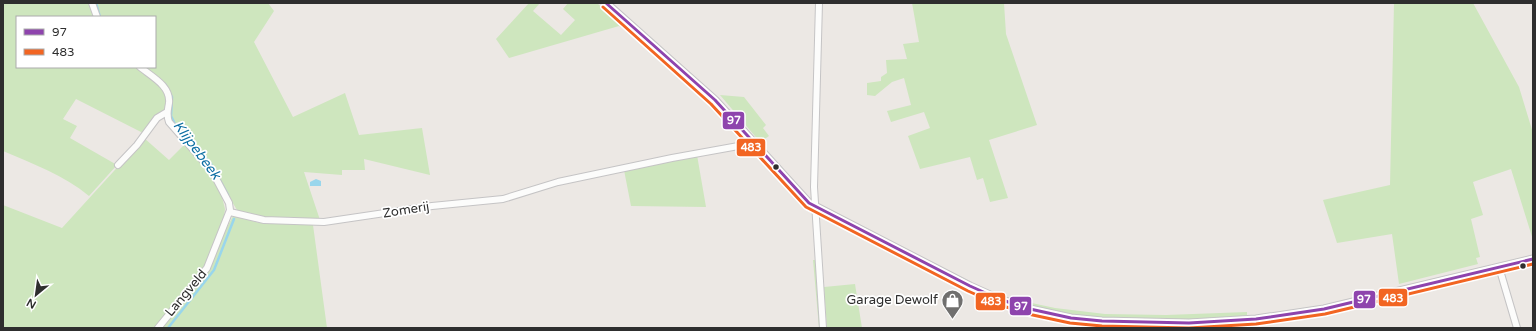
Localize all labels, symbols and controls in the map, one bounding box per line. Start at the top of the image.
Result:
legend [16,16,156,68]
text: 97 [52,25,67,39]
text: 483 [52,45,75,59]
line badge: 97 [722,111,745,130]
text: 97 [727,114,741,127]
water label: Klijpebeek [169,117,225,184]
line badge: 483 [736,138,766,157]
text: 483 [741,141,761,154]
unlabelled marker [771,162,781,172]
street label: Zomerij [382,198,430,222]
unlabelled marker [1518,261,1528,271]
street label: Langveld [162,266,210,320]
north arrow [16,275,56,315]
shop icon: Garage Dewolf [940,287,966,320]
line badge: 483 [1378,288,1408,307]
line badge: 97 [1353,290,1376,309]
place label: Garage Dewolf [847,292,938,308]
line badge: 483 [975,292,1006,311]
text: 483 [1383,292,1403,305]
text: 97 [1357,293,1371,306]
text: N [24,295,38,311]
text: 483 [981,295,1001,308]
line badge: 97 [1009,296,1032,316]
text: 97 [1014,300,1028,313]

